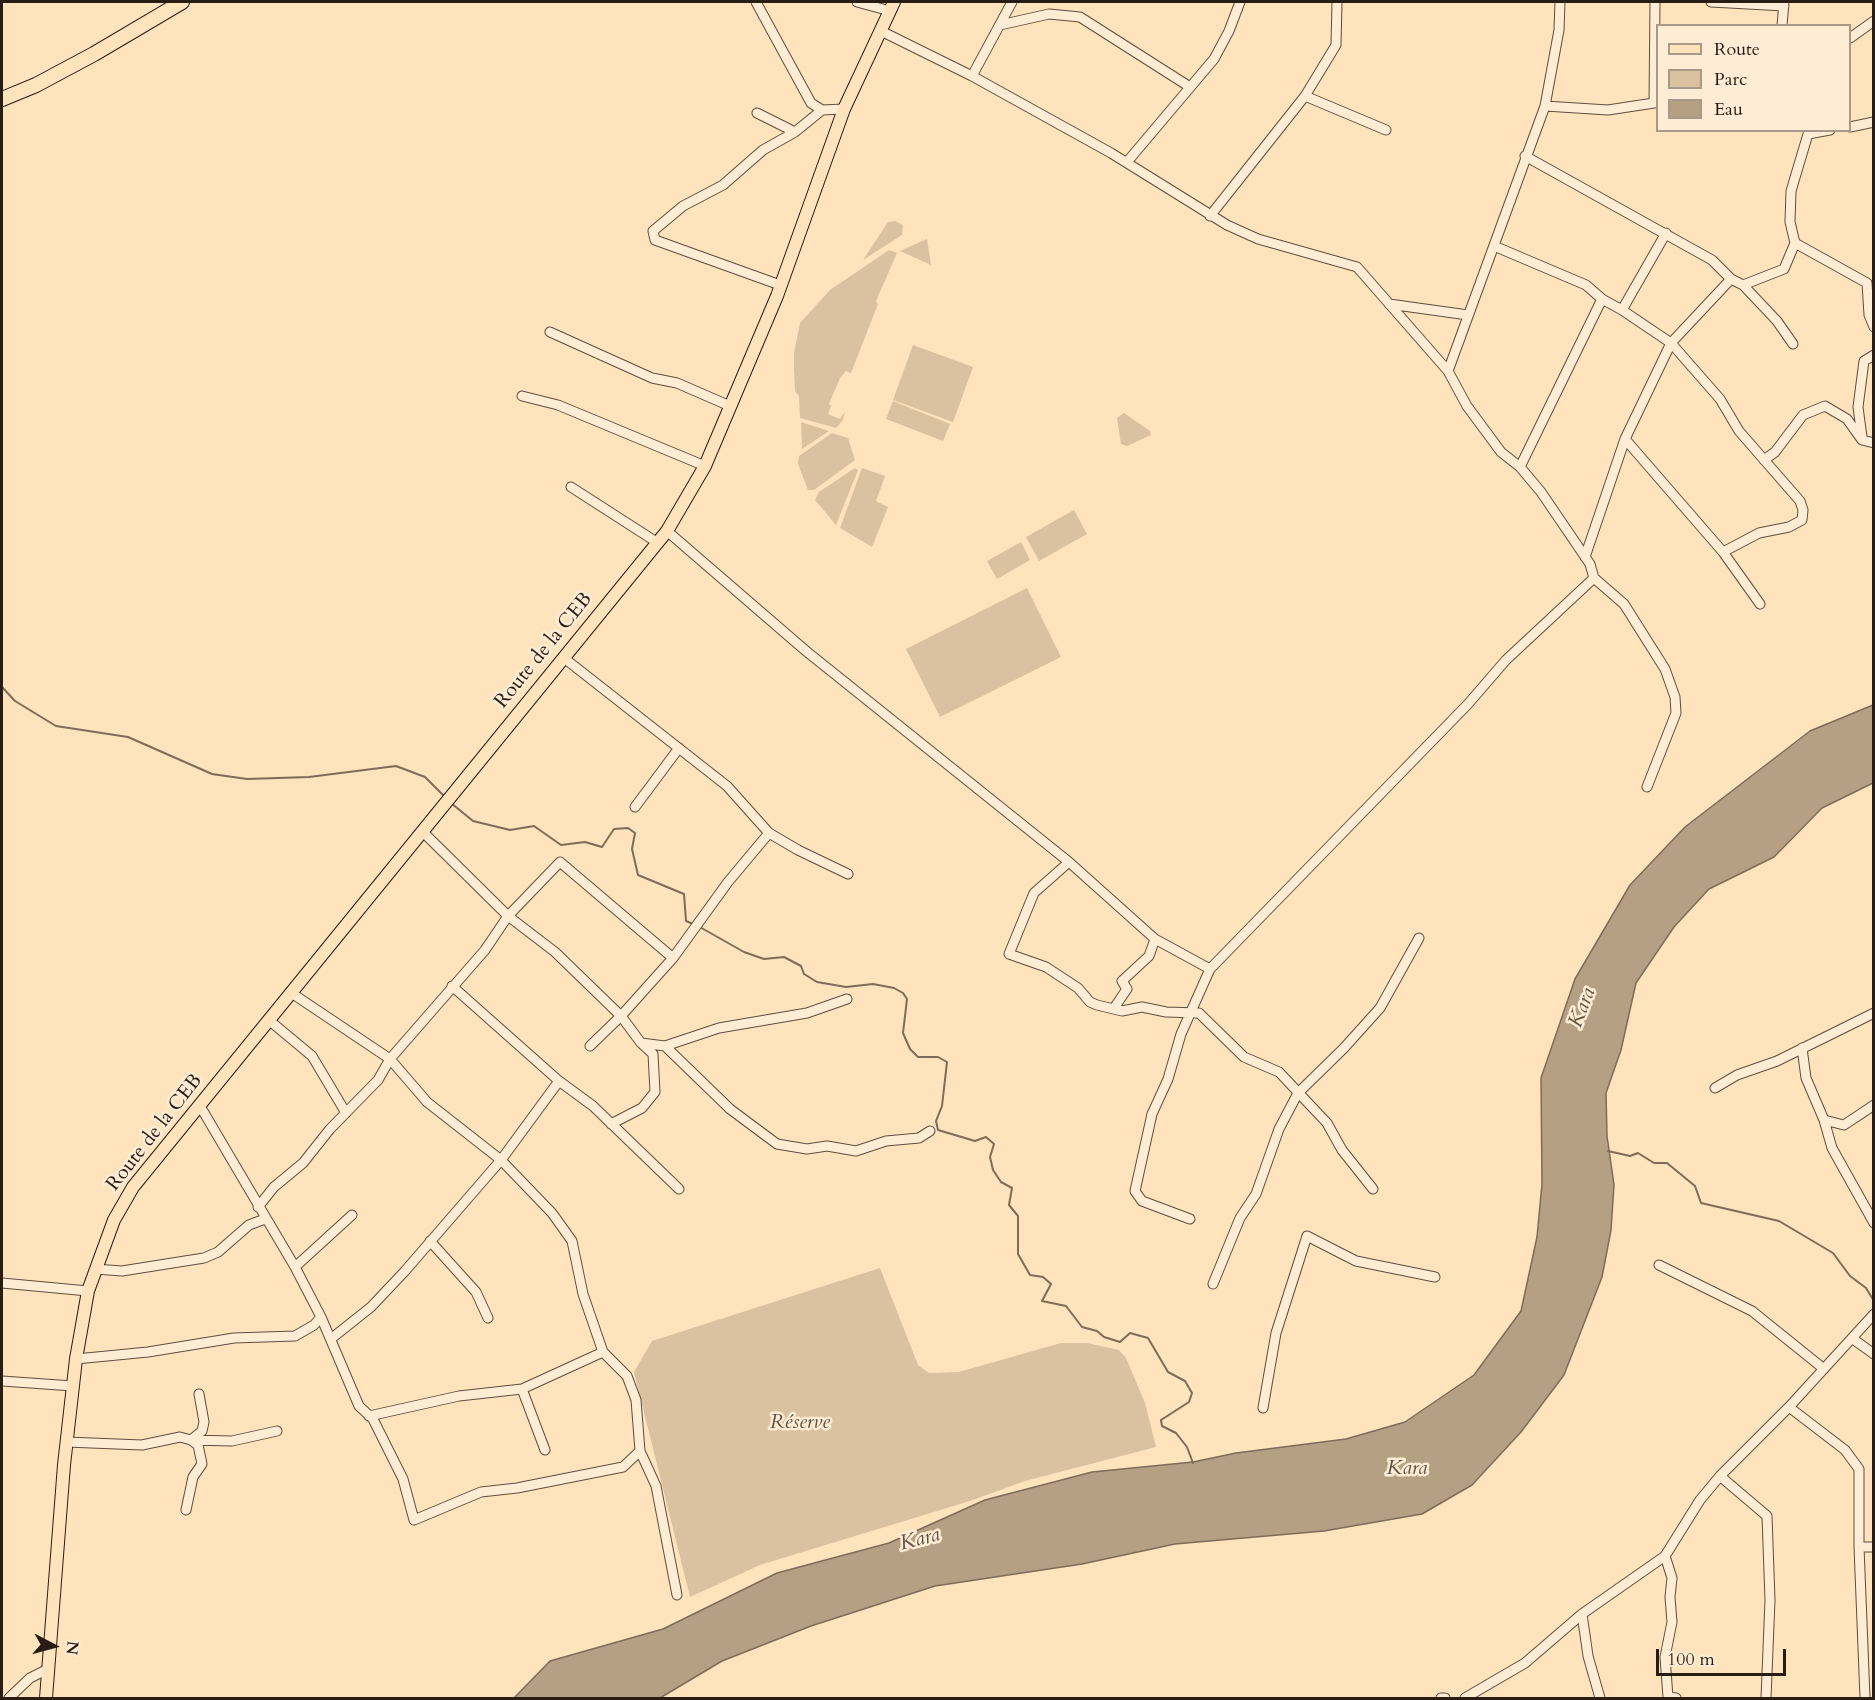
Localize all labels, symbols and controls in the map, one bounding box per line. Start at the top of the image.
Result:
legend [1656,24,1851,132]
text: Route [1714,37,1760,62]
text: Parc [1714,67,1747,92]
text: Eau [1714,97,1743,122]
street label: Route de la CEB [490,588,598,714]
water label: Kara [1564,984,1602,1032]
street label: Route de la CEB [102,1070,208,1196]
park label: Réserve [770,1411,830,1435]
water label: Kara [1387,1456,1427,1482]
water label: Kara [897,1523,943,1557]
north arrow [24,1616,84,1676]
scale bar [1659,1637,1790,1675]
text: N [60,1640,84,1656]
text: 100 m [1667,1647,1715,1672]

